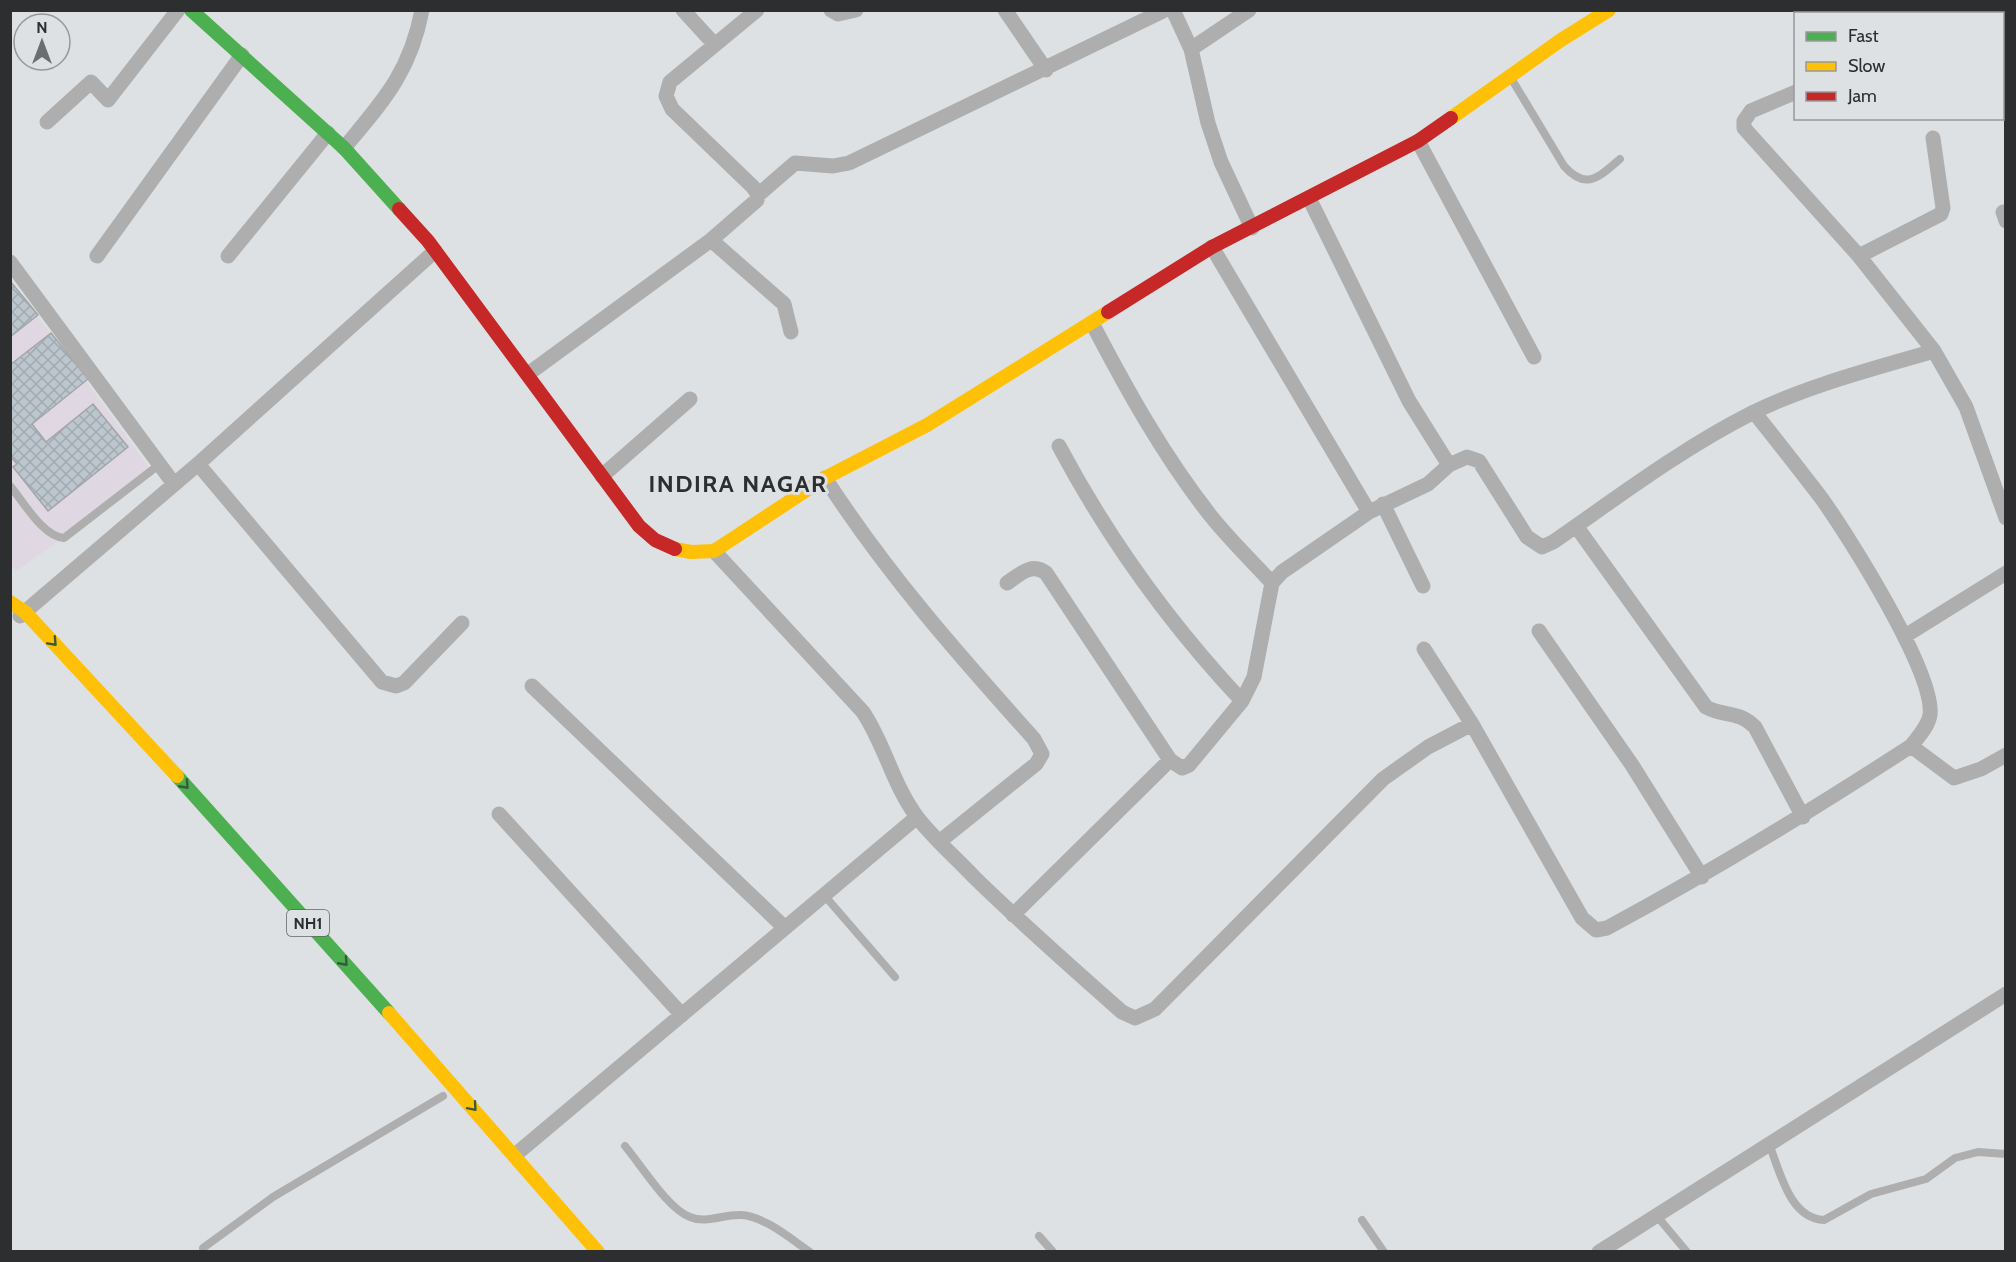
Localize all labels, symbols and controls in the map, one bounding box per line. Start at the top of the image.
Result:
north arrow [12,12,72,72]
legend [1794,12,2004,120]
text: N [36,18,48,37]
text: Fast [1848,25,1879,47]
text: Slow [1848,55,1885,77]
text: Jam [1847,85,1877,107]
district label: INDIRA NAGAR [649,469,827,498]
one-way arrow [46,635,57,646]
one-way arrow [178,779,189,789]
road number: NH1 [287,910,329,936]
one-way arrow [336,954,347,965]
one-way arrow [466,1101,477,1111]

